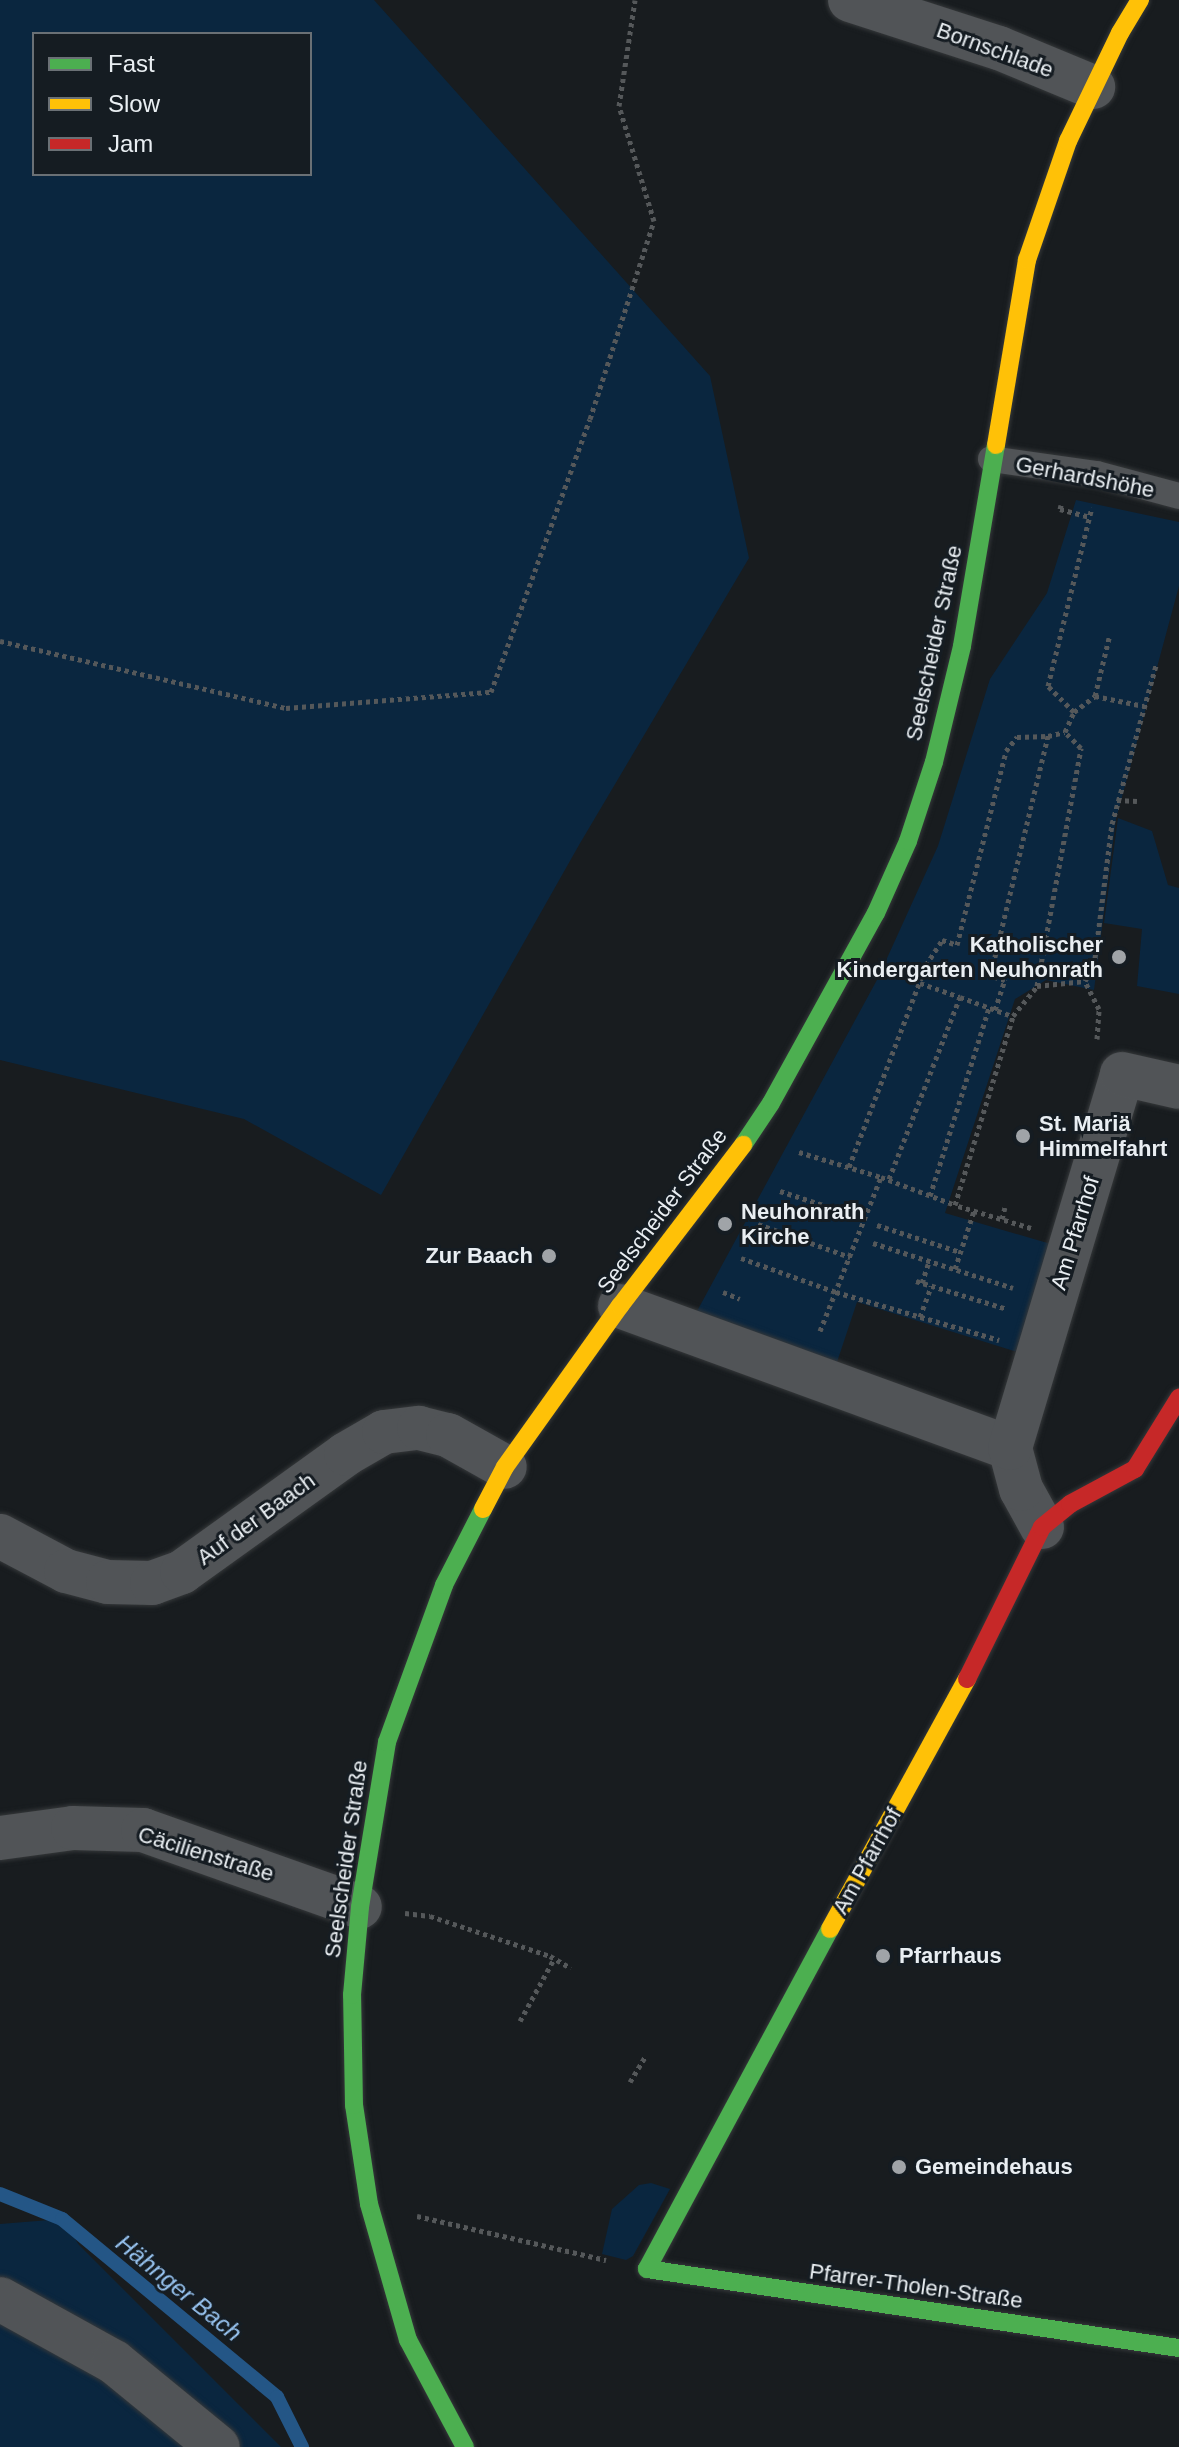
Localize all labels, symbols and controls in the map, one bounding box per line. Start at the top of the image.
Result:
street label: Bornschlade [933,17,1057,83]
legend [32,32,312,176]
text: Fast [108,50,155,77]
text: Slow [108,90,160,117]
text: Jam [108,130,153,157]
street label: Gerhardshöhe [1013,451,1157,503]
street label: Seelscheider Straße [900,543,968,743]
place label: Katholischer Kindergarten Neuhonrath [837,931,1103,982]
marker: Katholischer Kindergarten Neuhonrath [1110,948,1128,966]
place label: St. Mariä Himmelfahrt [1039,1110,1167,1162]
street label: Seelscheider Straße [591,1123,733,1299]
marker: St. Mariä Himmelfahrt [1014,1127,1032,1145]
street label: Am Pfarrhof [1045,1173,1105,1293]
place label: Neuhonrath Kirche [741,1198,864,1250]
marker: Neuhonrath Kirche [716,1215,734,1233]
place label: Zur Baach [425,1243,533,1269]
marker: Zur Baach [540,1247,558,1265]
street label: Auf der Baach [192,1467,320,1571]
street label: Seelscheider Straße [319,1758,373,1960]
street label: Am Pfarrhof [827,1803,907,1919]
street label: Cäcilienstraße [135,1821,277,1887]
place label: Pfarrhaus [899,1943,1002,1969]
marker: Pfarrhaus [874,1947,892,1965]
place label: Gemeindehaus [915,2154,1073,2180]
marker: Gemeindehaus [890,2158,908,2176]
water label: Hähnger Bach [110,2229,248,2347]
street label: Pfarrer-Tholen-Straße [808,2258,1024,2314]

